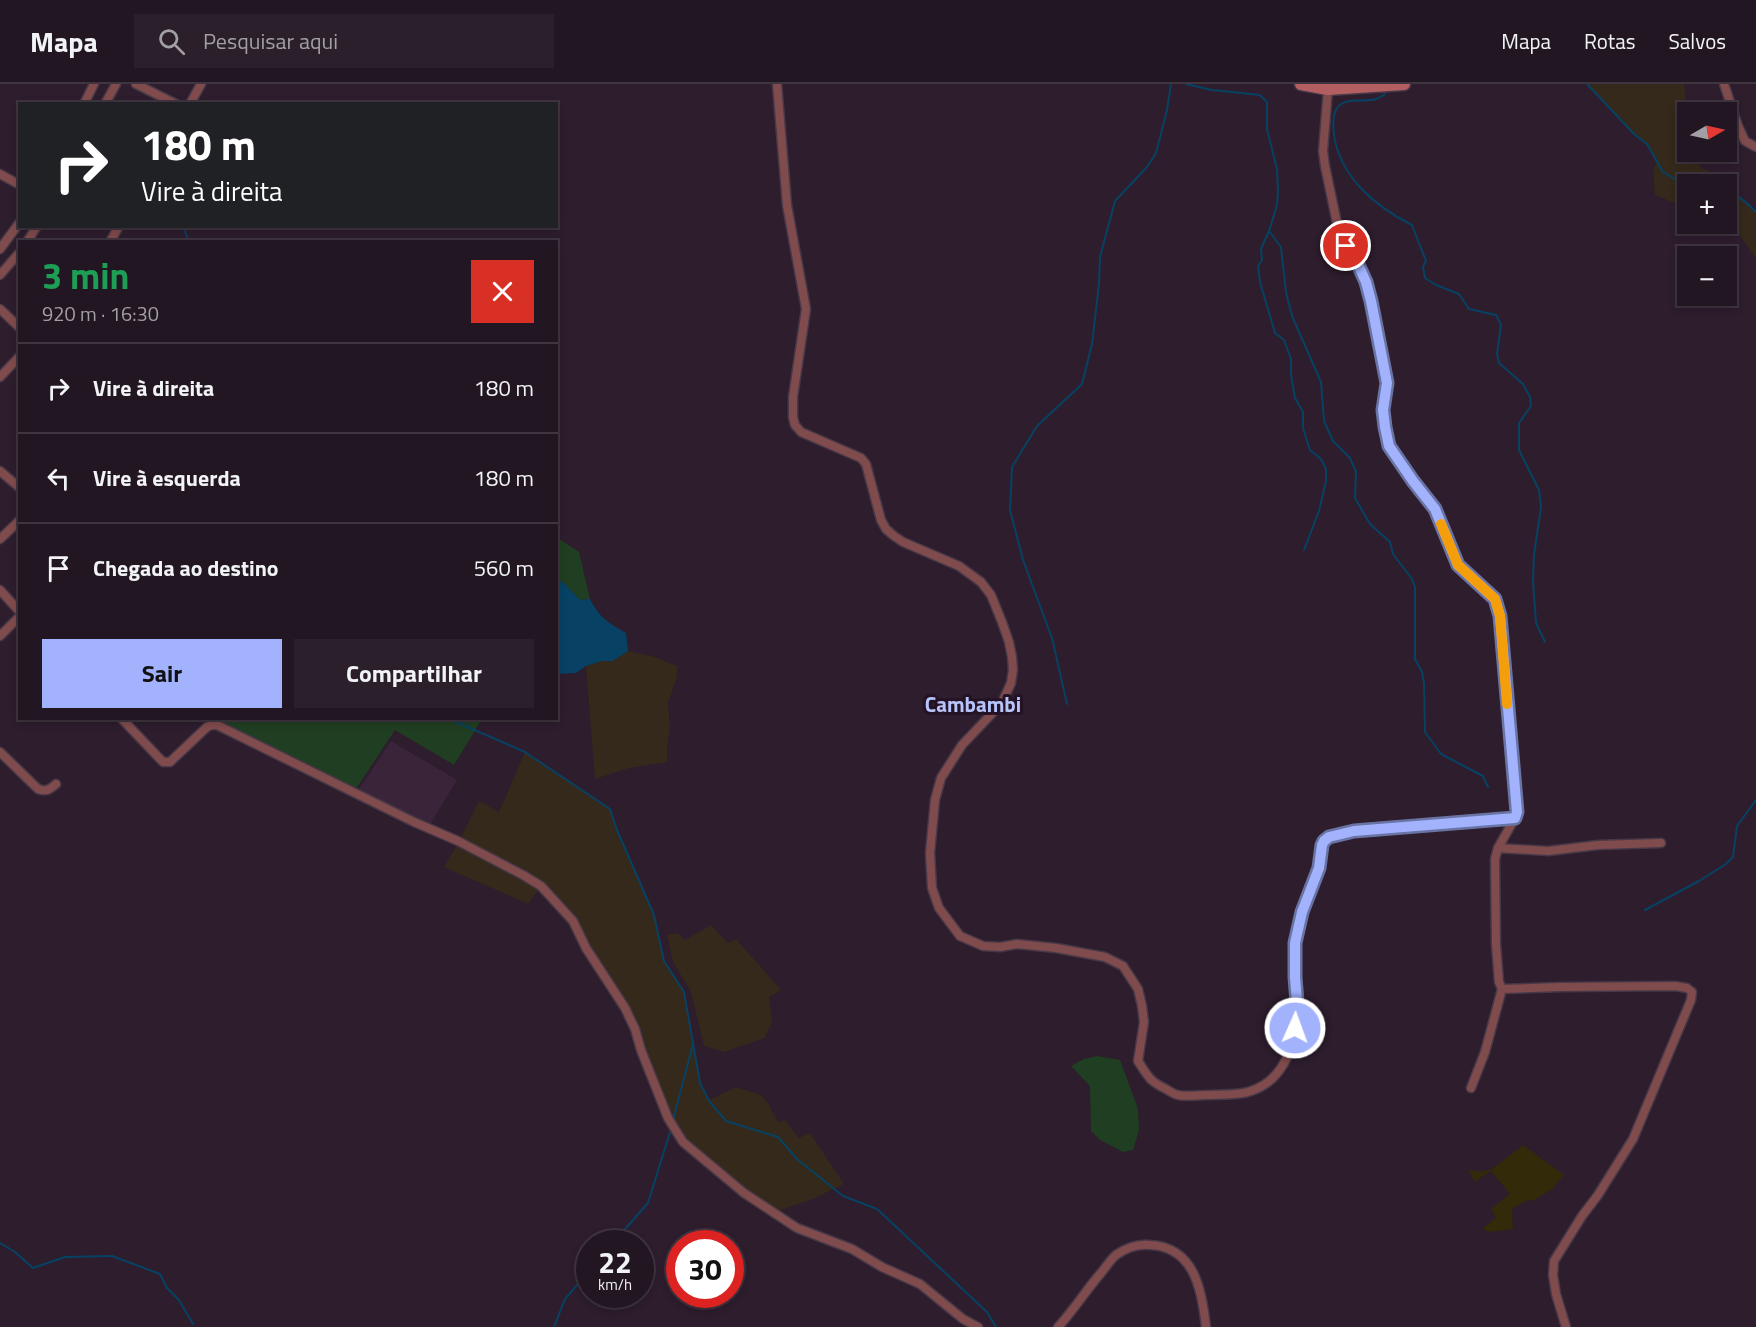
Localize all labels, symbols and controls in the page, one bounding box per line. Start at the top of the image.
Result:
search box [134,14,554,68]
text: Mapa [30,20,98,63]
text: Pesquisar aqui [203,24,338,58]
icon: search [155,25,188,58]
text: Mapa [1501,25,1551,57]
text: Rotas [1584,25,1635,57]
text: Salvos [1668,25,1726,57]
north arrow [1677,102,1737,162]
map controls [1677,102,1737,306]
text: 180 m [141,112,256,176]
icon: right [42,126,120,204]
text: Vire à direita [141,170,283,211]
button: + [1677,174,1737,234]
pin [1320,220,1371,271]
icon: arrive [1329,229,1362,262]
button: − [1677,246,1737,306]
text: 3 min [42,248,129,303]
button: close [471,260,534,323]
text: 920 m · 16:30 [42,298,159,329]
text: Vire à direita [93,371,214,405]
text: 180 m [474,371,534,405]
icon: right [42,372,75,405]
text: Vire à esquerda [93,461,241,495]
text: 180 m [474,461,534,495]
icon: left [42,462,75,495]
text: Chegada ao destino [93,551,279,585]
text: 560 m [474,551,534,585]
icon: arrive [42,552,75,585]
button: Sair [42,639,282,708]
button: Compartilhar [294,639,534,708]
district label: Cambambi [925,688,1021,720]
position arrow [1263,996,1327,1060]
speed limit sign: 30 [666,1230,744,1308]
text: 22 [598,1239,632,1285]
text: km/h [598,1273,632,1296]

